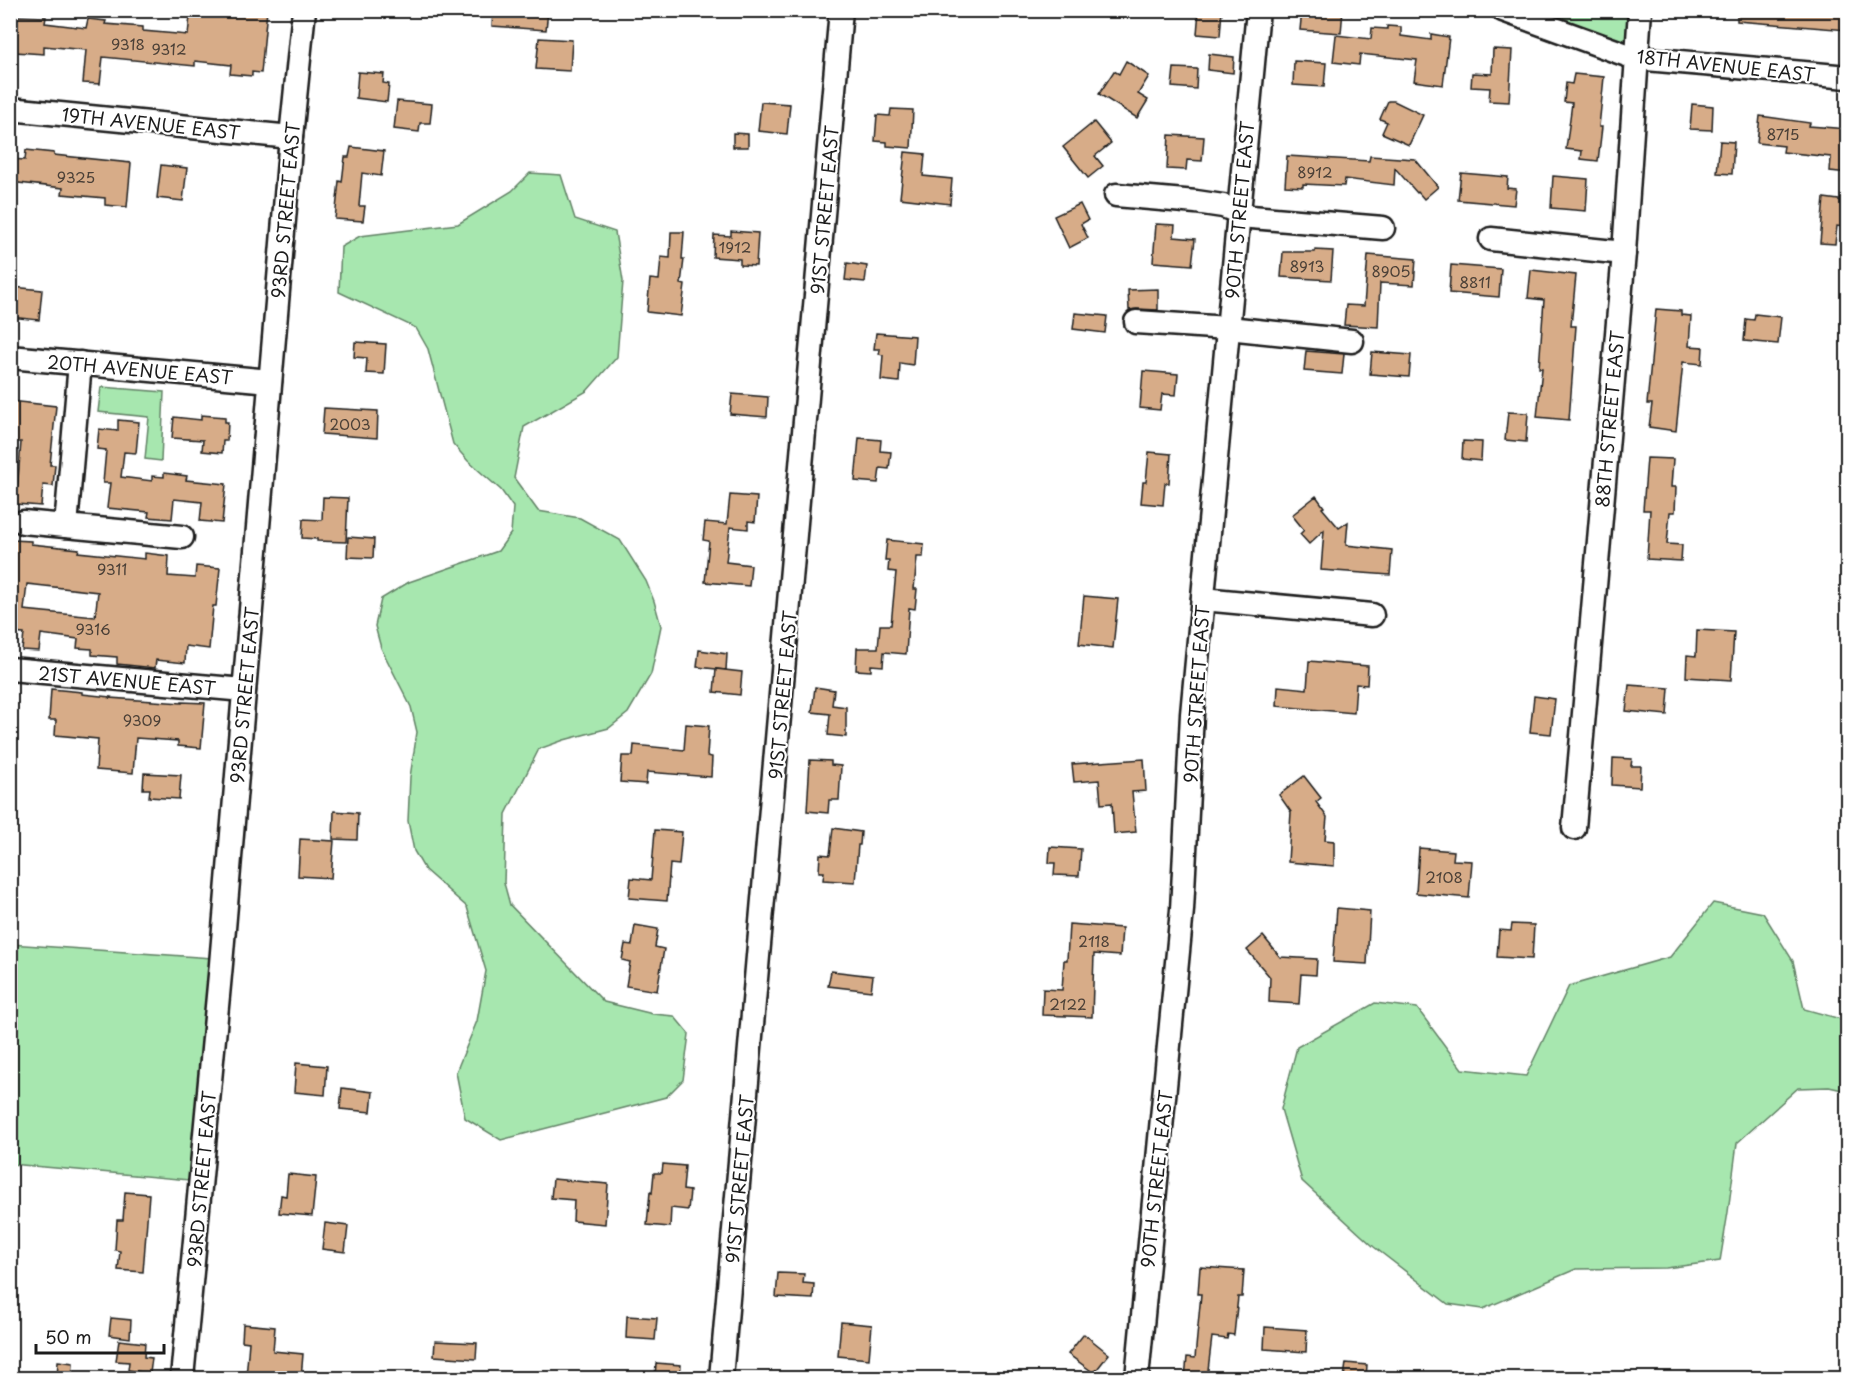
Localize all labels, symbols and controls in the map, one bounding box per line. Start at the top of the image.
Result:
house number: 9318 [111,32,145,55]
house number: 9312 [151,37,187,60]
street label: 18TH AVENUE EAST [1635,42,1817,88]
street label: 19TH AVENUE EAST [61,100,242,146]
street label: 90TH STREET EAST [1218,119,1260,300]
street label: 93RD STREET EAST [264,120,306,299]
house number: 8715 [1767,122,1799,145]
street label: 91ST STREET EAST [803,124,845,296]
house number: 8912 [1297,160,1333,183]
house number: 9325 [57,165,95,188]
house number: 1912 [719,235,751,258]
house number: 8913 [1289,254,1325,277]
house number: 8905 [1371,259,1411,282]
house number: 8811 [1459,270,1491,293]
street label: 88TH STREET EAST [1588,329,1630,509]
street label: 20TH AVENUE EAST [46,347,234,391]
house number: 2003 [329,412,371,435]
house number: 9311 [97,557,127,580]
street label: 90TH STREET EAST [1176,603,1216,784]
street label: 93RD STREET EAST [223,605,265,784]
street label: 91ST STREET EAST [761,609,803,781]
house number: 9316 [75,617,111,640]
street label: 21ST AVENUE EAST [37,659,217,701]
house number: 9309 [123,708,161,731]
house number: 2108 [1425,865,1463,888]
house number: 2118 [1078,929,1110,952]
house number: 2122 [1049,992,1087,1015]
street label: 90TH STREET EAST [1133,1088,1179,1269]
street label: 93RD STREET EAST [180,1089,222,1268]
street label: 91ST STREET EAST [718,1093,760,1265]
scale bar [36,1317,164,1355]
text: 50 m [45,1323,92,1350]

